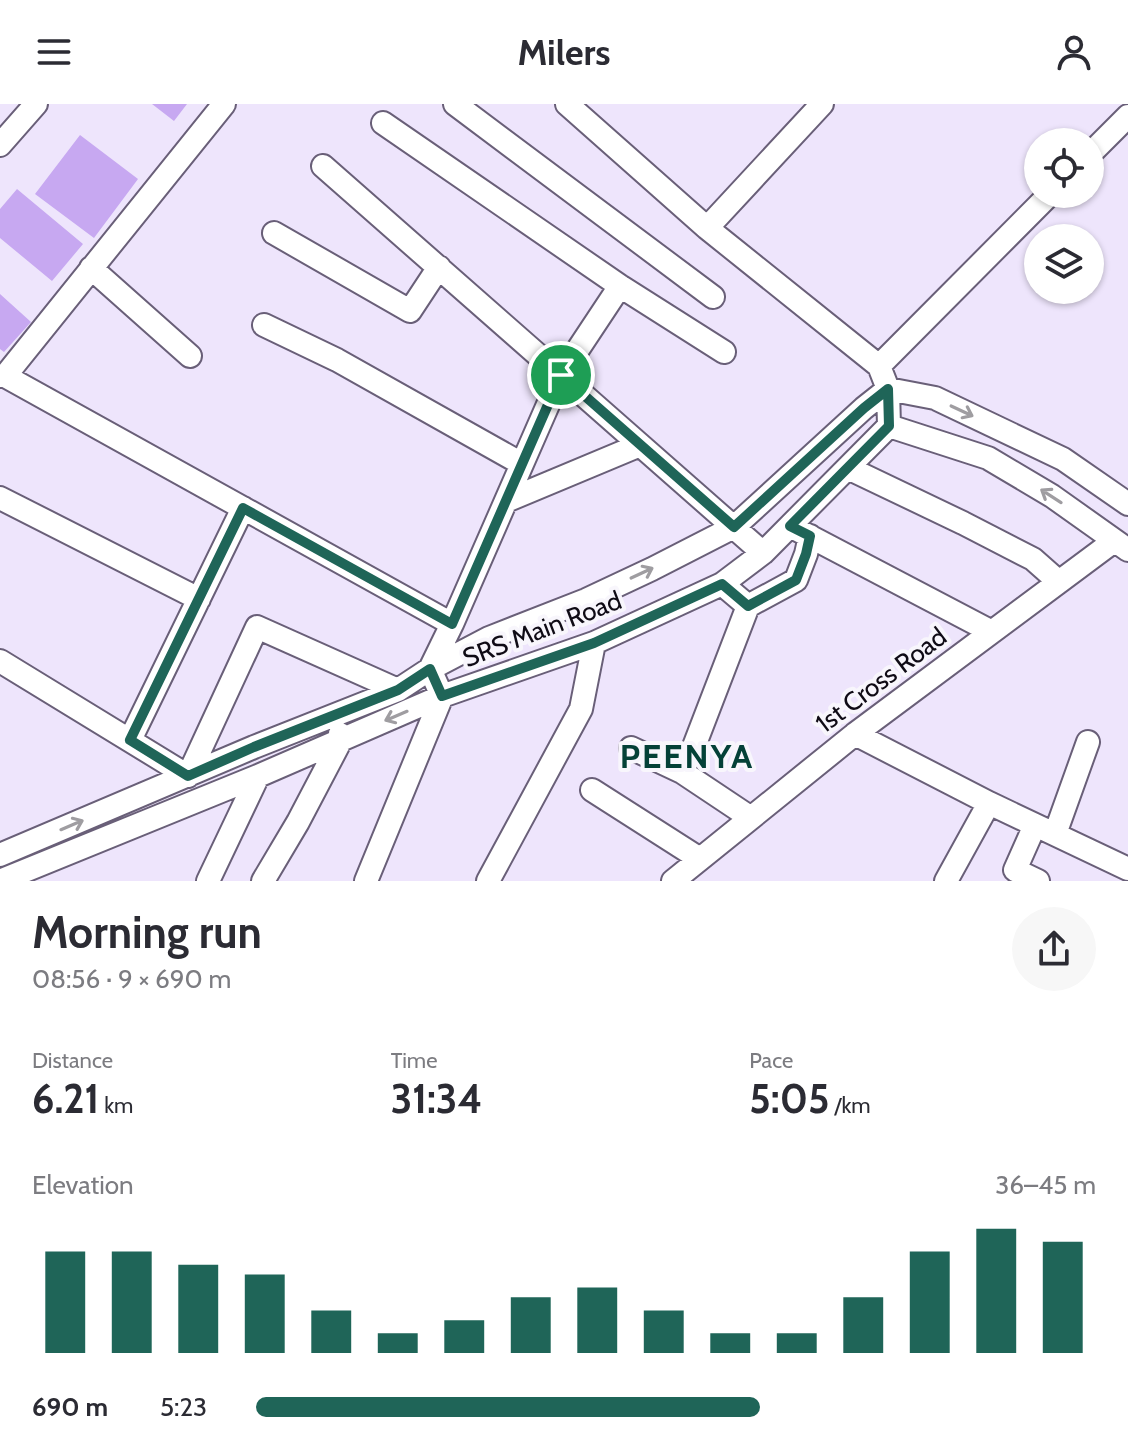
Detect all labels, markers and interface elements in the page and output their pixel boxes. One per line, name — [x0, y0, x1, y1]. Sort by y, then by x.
icon: menu — [32, 30, 76, 74]
text: Milers — [517, 30, 611, 74]
icon: person — [1052, 30, 1096, 74]
map controls — [1024, 128, 1104, 304]
button: locate — [1024, 128, 1104, 208]
button: layers — [1024, 224, 1104, 304]
pin — [527, 341, 595, 409]
icon: arrive — [539, 353, 583, 397]
one-way arrow — [950, 404, 974, 419]
one-way arrow — [1040, 487, 1062, 504]
one-way arrow — [630, 565, 654, 580]
street label: SRS Main Road — [458, 584, 626, 674]
street label: 1st Cross Road — [809, 620, 953, 740]
one-way arrow — [384, 710, 409, 725]
district label: PEENYA — [620, 735, 754, 777]
one-way arrow — [59, 817, 84, 832]
text: Morning run — [32, 906, 262, 959]
button: share — [1012, 907, 1096, 991]
text: 08:56 · 9 × 690 m — [32, 963, 231, 995]
text: Distance — [32, 1047, 113, 1074]
text: Time — [391, 1047, 437, 1074]
text: Pace — [749, 1047, 793, 1074]
text: 6.21 — [32, 1074, 99, 1123]
text: 31:34 — [391, 1074, 482, 1123]
text: 5:05 — [749, 1074, 829, 1123]
text: km — [99, 1092, 133, 1119]
text: /km — [829, 1092, 871, 1119]
text: Elevation — [32, 1169, 134, 1201]
text: 36–45 m — [995, 1169, 1096, 1201]
text: 690 m — [32, 1391, 108, 1423]
text: 5:23 — [160, 1391, 207, 1423]

